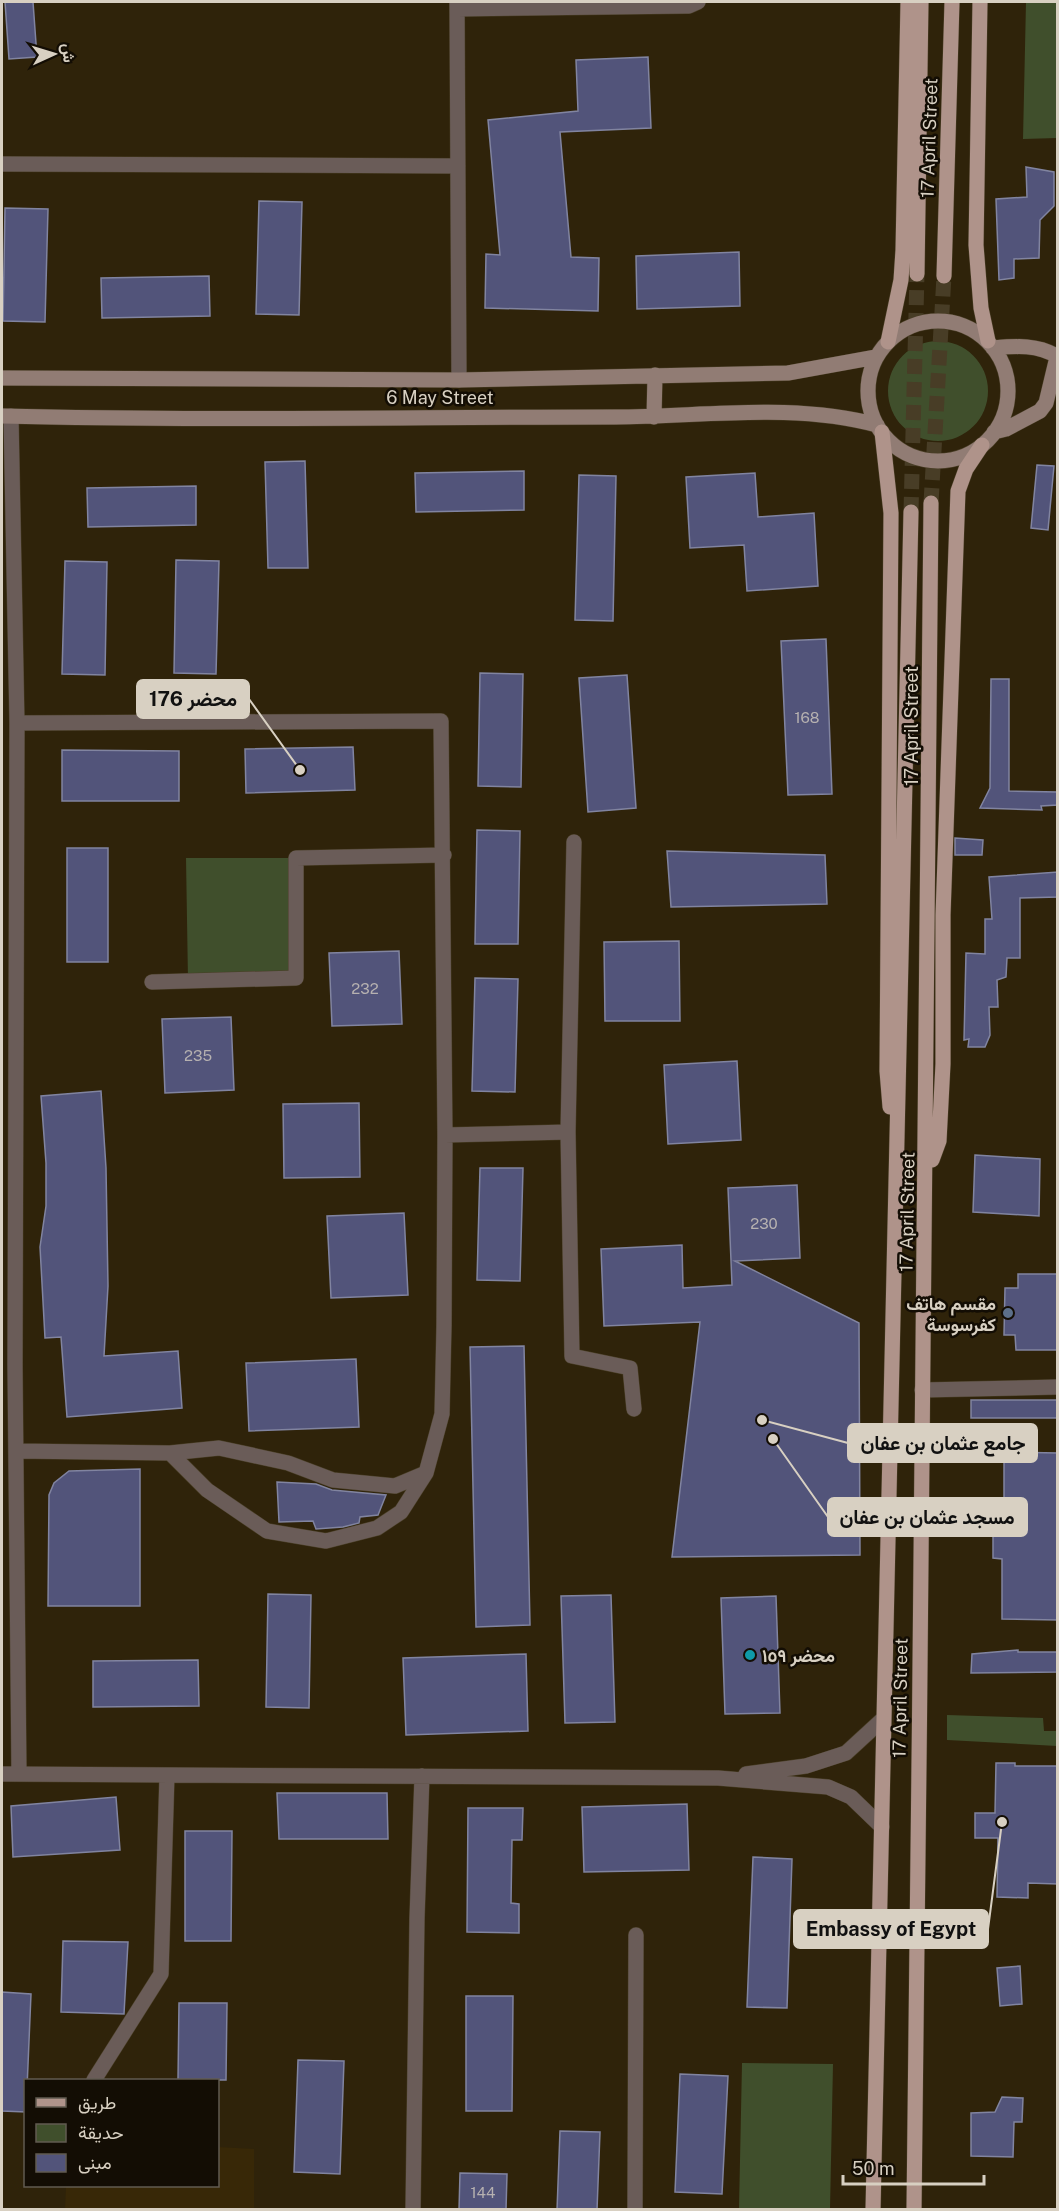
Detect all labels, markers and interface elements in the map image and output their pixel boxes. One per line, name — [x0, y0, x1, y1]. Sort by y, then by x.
north arrow — [24, 24, 84, 84]
text: ش — [58, 43, 79, 63]
street label: 17 April Street — [916, 78, 942, 198]
street label: 6 May Street — [386, 387, 494, 408]
street label: 17 April Street — [901, 666, 922, 786]
callout: محضر 176 — [137, 680, 249, 718]
text: محضر 176 — [149, 687, 237, 712]
house number: 168 — [794, 709, 820, 726]
house number: 232 — [351, 980, 379, 997]
house number: 235 — [184, 1047, 212, 1064]
street label: 17 April Street — [895, 1152, 919, 1272]
house number: 230 — [750, 1215, 778, 1232]
place label: مقسم هاتف كفرسوسة — [906, 1293, 996, 1336]
marker: مقسم هاتف كفرسوسة — [1001, 1306, 1015, 1320]
callout: جامع عثمان بن عفان — [848, 1424, 1037, 1462]
text: جامع عثمان بن عفان — [860, 1431, 1026, 1457]
callout: مسجد عثمان بن عفان — [828, 1498, 1027, 1536]
text: مسجد عثمان بن عفان — [839, 1505, 1015, 1529]
street label: 17 April Street — [888, 1638, 912, 1758]
place label: محضر ١٥٩ — [762, 1645, 835, 1667]
marker: محضر ١٥٩ — [743, 1648, 757, 1662]
callout: Embassy of Egypt — [794, 1910, 988, 1948]
text: Embassy of Egypt — [806, 1917, 976, 1941]
legend — [24, 2079, 219, 2187]
text: طريق — [78, 2092, 116, 2114]
text: حديقة — [78, 2122, 124, 2143]
scale bar — [843, 2148, 984, 2186]
text: مبنى — [78, 2152, 112, 2174]
text: 50 m — [852, 2158, 895, 2179]
house number: 144 — [471, 2184, 495, 2201]

